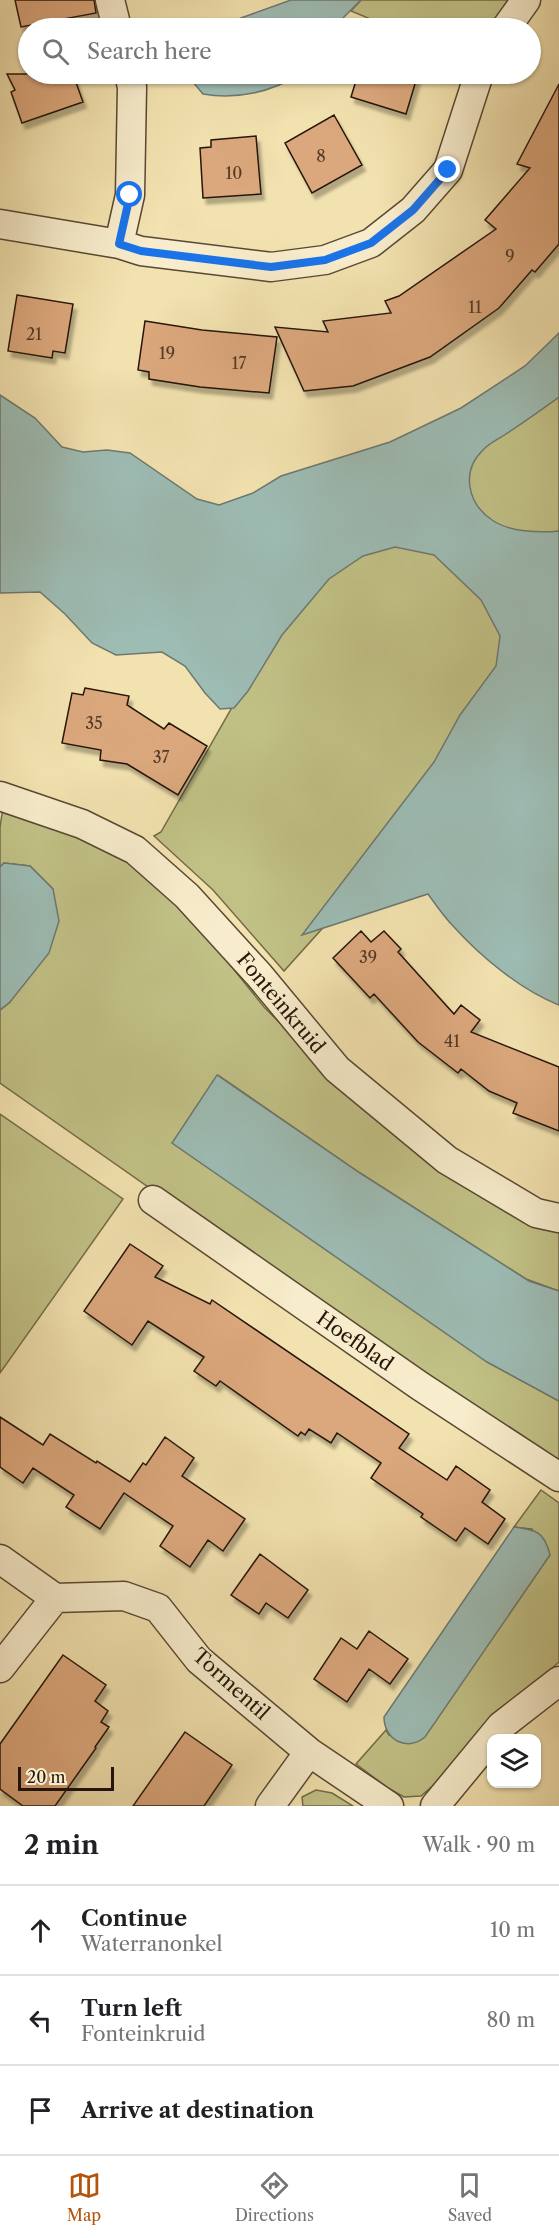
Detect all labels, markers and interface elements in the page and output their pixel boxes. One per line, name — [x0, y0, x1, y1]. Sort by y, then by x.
search box — [18, 18, 541, 84]
icon: search — [39, 35, 72, 68]
text: Search here — [87, 38, 212, 65]
house number: 8 — [316, 146, 326, 166]
route end — [434, 156, 460, 182]
house number: 10 — [226, 163, 242, 183]
route start — [116, 181, 142, 207]
house number: 9 — [505, 246, 515, 266]
house number: 11 — [468, 297, 482, 317]
house number: 21 — [26, 324, 42, 344]
house number: 19 — [159, 343, 175, 363]
house number: 17 — [232, 353, 246, 373]
house number: 35 — [85, 713, 103, 733]
house number: 37 — [153, 747, 169, 767]
house number: 39 — [359, 947, 377, 967]
street label: Fonteinkruid — [232, 948, 330, 1058]
house number: 41 — [444, 1031, 460, 1051]
street label: Hoefblad — [312, 1306, 398, 1376]
street label: Tormentil — [188, 1643, 274, 1725]
map controls — [487, 1734, 541, 1788]
button: layers — [487, 1734, 541, 1788]
scale bar — [18, 1764, 114, 1792]
text: 20 m — [27, 1767, 66, 1787]
text: 2 min — [24, 1829, 99, 1861]
text: Walk · 90 m — [423, 1833, 535, 1857]
text: Continue — [81, 1905, 187, 1932]
icon: ahead — [24, 1914, 57, 1947]
text: 10 m — [490, 1918, 535, 1942]
text: Waterranonkel — [81, 1932, 222, 1956]
text: Turn left — [81, 1995, 182, 2022]
icon: left — [24, 2004, 57, 2037]
text: 80 m — [487, 2008, 535, 2032]
text: Fonteinkruid — [81, 2022, 205, 2046]
icon: arrive — [24, 2094, 57, 2127]
text: Arrive at destination — [81, 2097, 314, 2124]
tab: Map — [67, 2169, 101, 2225]
tab: Directions — [235, 2169, 314, 2225]
tab: Saved — [448, 2169, 492, 2225]

